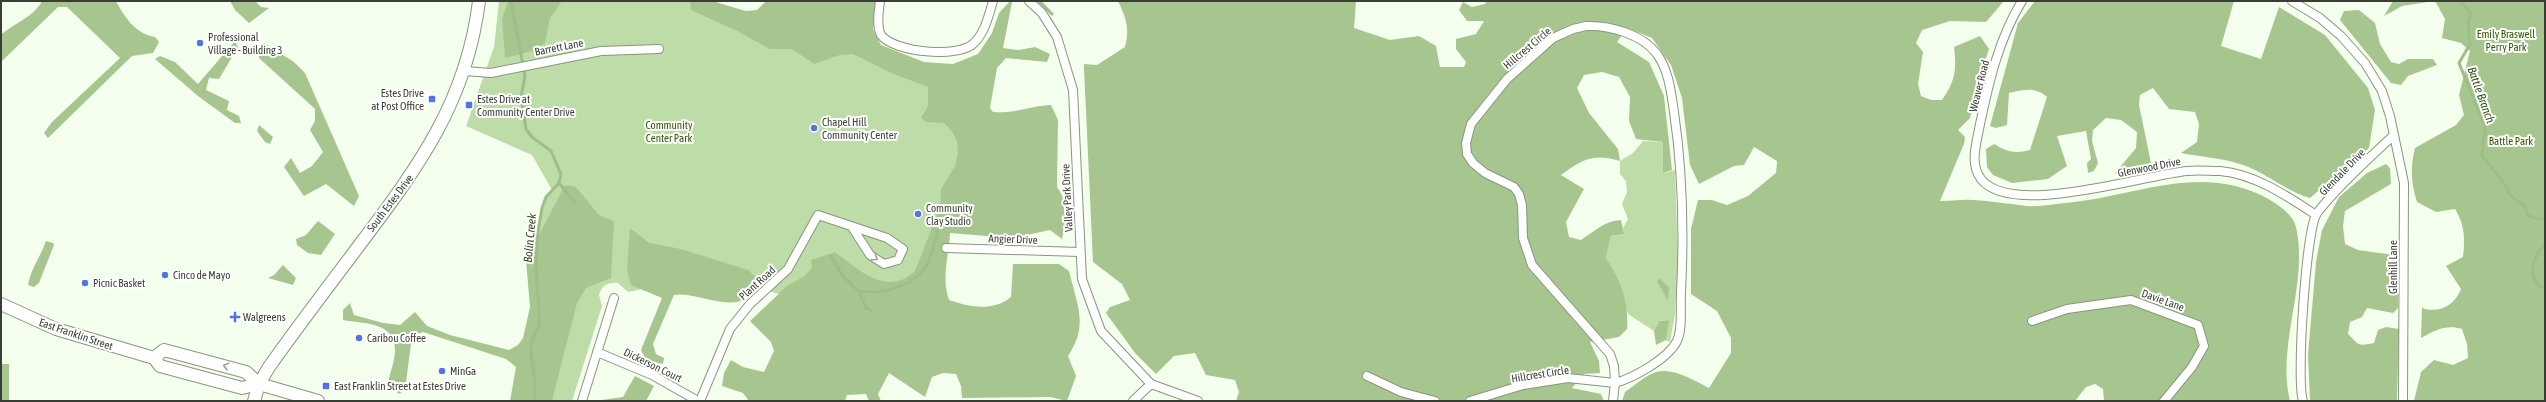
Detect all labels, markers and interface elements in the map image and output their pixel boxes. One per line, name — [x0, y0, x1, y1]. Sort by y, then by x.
street label: Hillcrest Circle — [1501, 25, 1553, 71]
park label: Emily Braswell Perry Park — [2477, 28, 2535, 53]
place label: Professional Village - Building 3 — [208, 31, 282, 56]
street label: Barrett Lane — [534, 36, 584, 58]
marker: Professional Village - Building 3 — [195, 38, 205, 48]
street label: Weaver Road — [1967, 59, 1991, 113]
water label: Battle Branch — [2464, 65, 2498, 125]
place label: Estes Drive at Post Office — [371, 87, 424, 112]
place label: Estes Drive at Community Center Drive — [477, 93, 575, 118]
marker: Estes Drive at Post Office — [427, 94, 437, 104]
marker: Estes Drive at Community Center Drive — [464, 100, 474, 110]
place label: Chapel Hill Community Center — [822, 116, 898, 141]
park label: Community Center Park — [646, 119, 693, 144]
marker: Chapel Hill Community Center — [809, 123, 819, 133]
park label: Battle Park — [2489, 135, 2533, 147]
street label: Glendale Drive — [2317, 146, 2367, 198]
street label: Glenwood Drive — [2117, 155, 2181, 179]
street label: Valley Park Drive — [1059, 164, 1075, 232]
street label: South Estes Drive — [365, 172, 415, 234]
place label: Community Clay Studio — [926, 202, 973, 227]
marker: Community Clay Studio — [913, 209, 923, 219]
water label: Bolin Creek — [521, 212, 539, 263]
street label: Angier Drive — [988, 232, 1038, 246]
street label: Glenhill Lane — [2387, 240, 2399, 294]
one-way arrow — [871, 253, 878, 260]
street label: Plant Road — [736, 264, 778, 302]
place label: Cinco de Mayo — [173, 269, 230, 281]
marker: Cinco de Mayo — [160, 270, 170, 280]
place label: Picnic Basket — [93, 277, 145, 289]
marker: Picnic Basket — [80, 278, 90, 288]
street label: Davie Lane — [2140, 287, 2186, 313]
place label: Walgreens — [243, 311, 286, 323]
marker: Walgreens — [230, 312, 240, 322]
street label: East Franklin Street — [37, 316, 115, 352]
place label: Caribou Coffee — [367, 332, 426, 344]
marker: Caribou Coffee — [354, 333, 364, 343]
street label: Dickerson Court — [622, 346, 684, 384]
one-way arrow — [222, 362, 229, 371]
street label: Hillcrest Circle — [1510, 364, 1570, 384]
place label: MinGa — [450, 365, 476, 377]
marker: MinGa — [437, 366, 447, 376]
place label: East Franklin Street at Estes Drive — [334, 380, 466, 392]
marker: East Franklin Street at Estes Drive — [321, 381, 331, 391]

